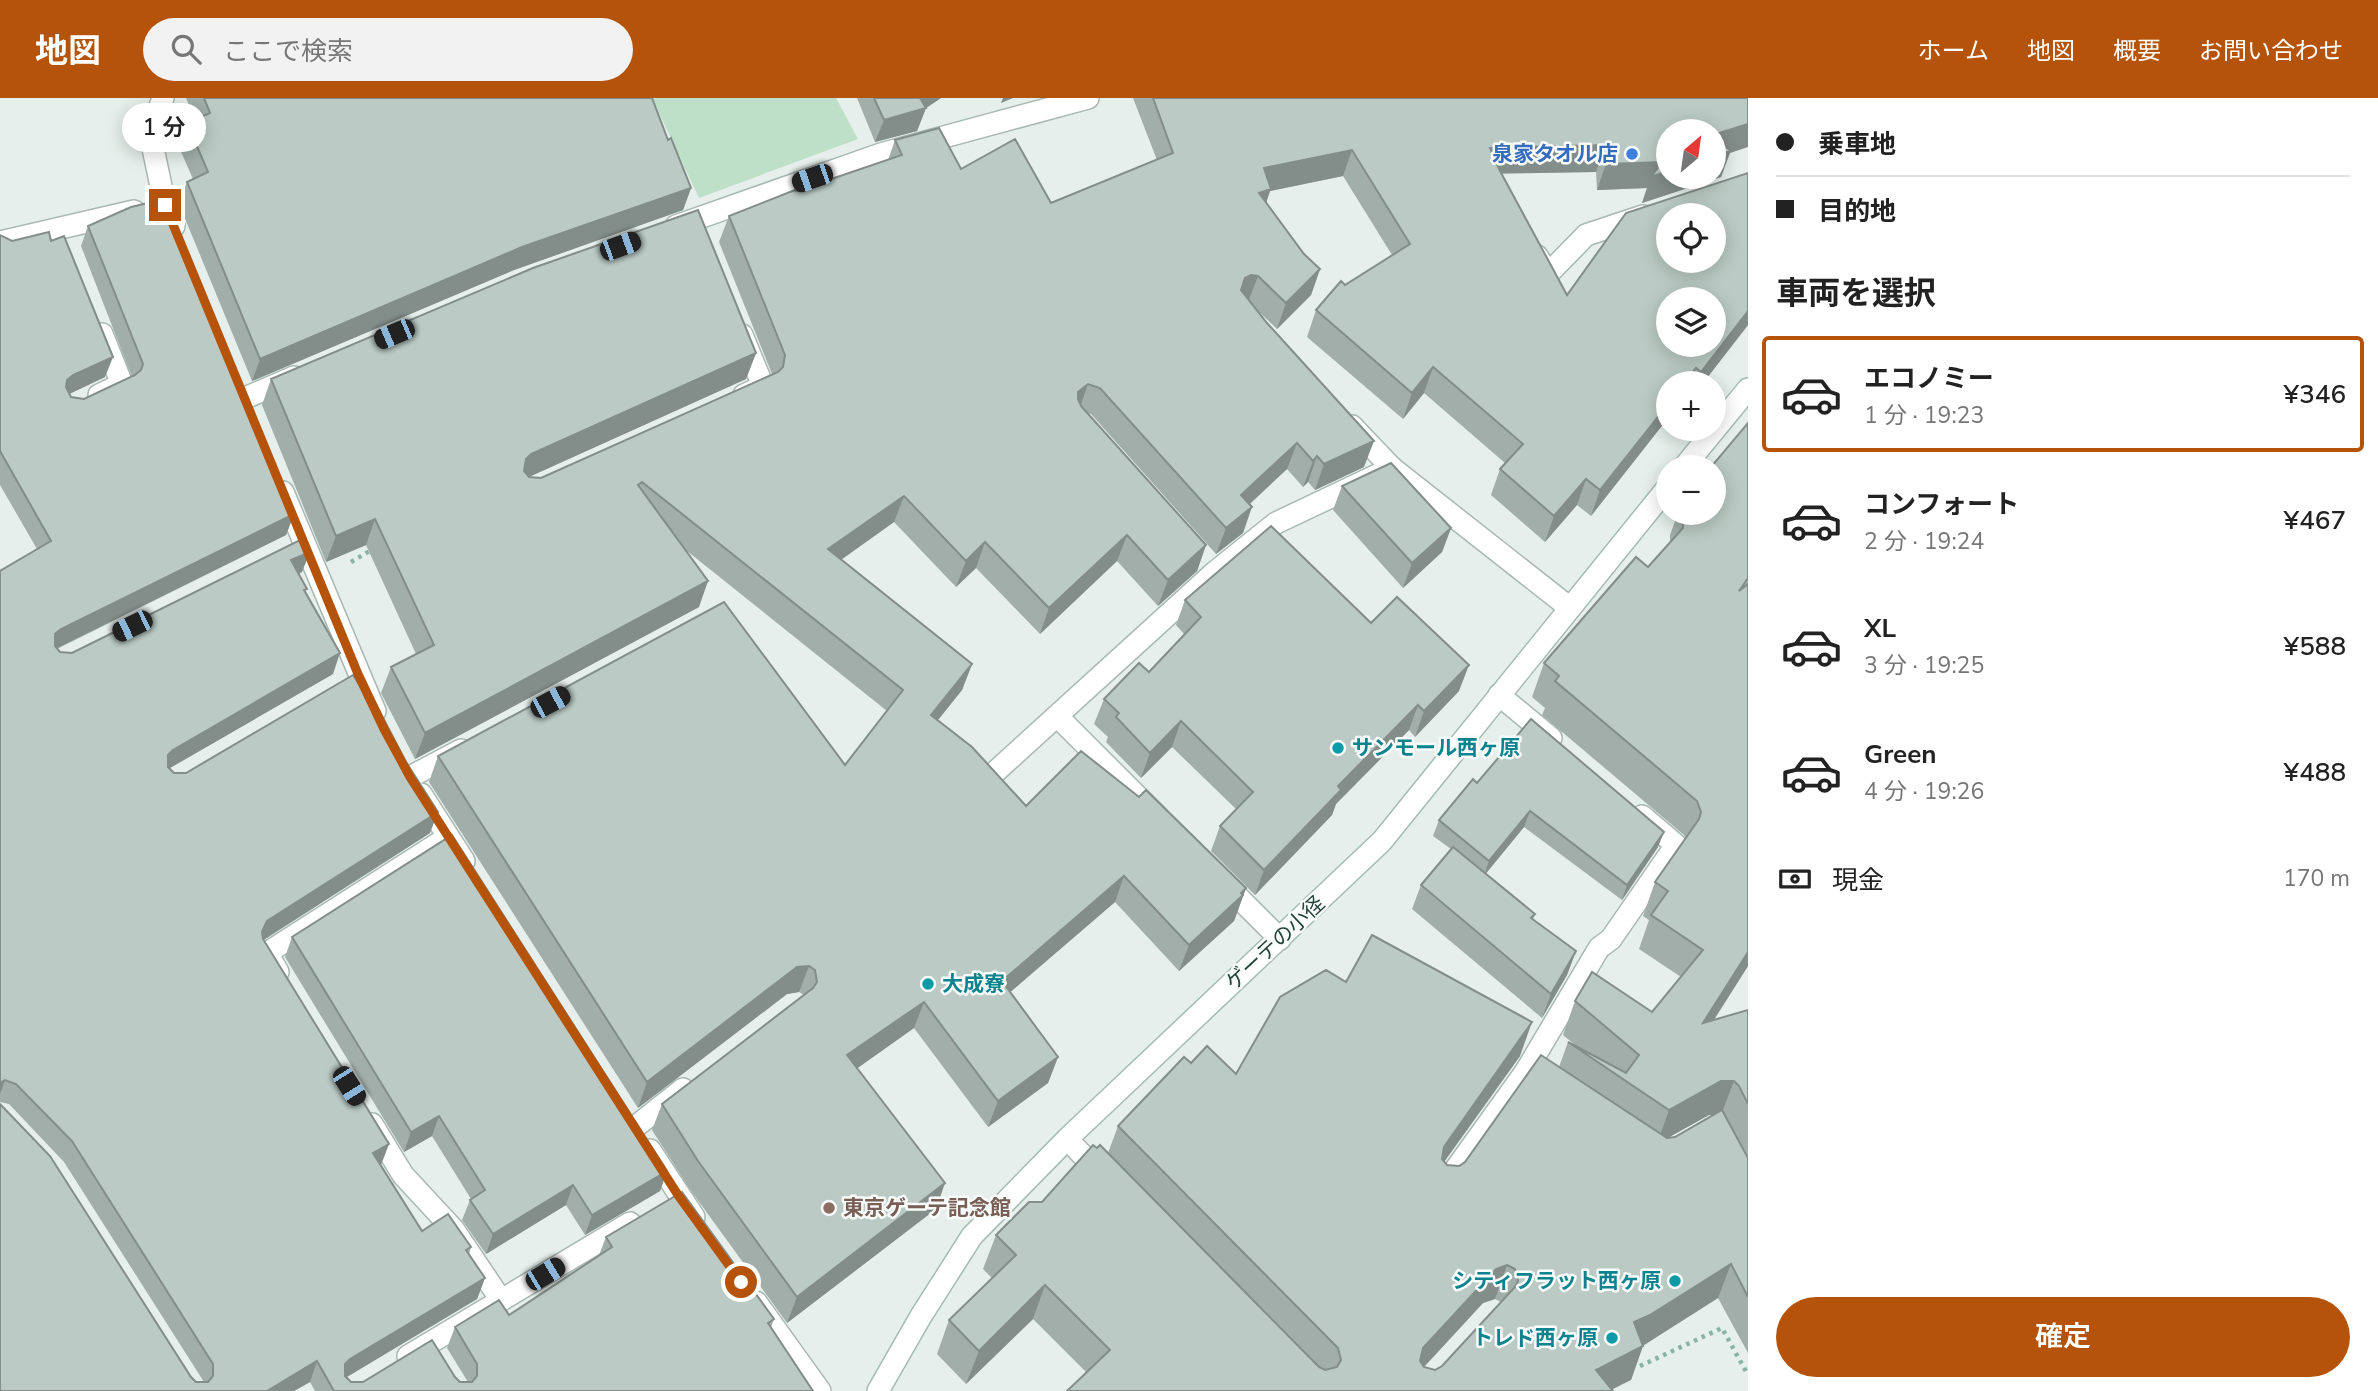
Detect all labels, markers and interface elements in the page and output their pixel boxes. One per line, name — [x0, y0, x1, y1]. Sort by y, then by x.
search box — [143, 18, 633, 81]
text: 地図 — [35, 29, 101, 74]
icon: search — [167, 30, 205, 68]
text: ここで検索 — [223, 34, 353, 69]
text: ホーム — [1918, 35, 1989, 67]
text: 地図 — [2027, 35, 2075, 67]
text: 概要 — [2113, 35, 2161, 67]
text: お問い合わせ — [2199, 35, 2343, 67]
callout: 1 分 — [123, 104, 207, 153]
text: 1 分 — [143, 112, 185, 143]
north arrow — [1656, 119, 1726, 189]
map controls — [1656, 119, 1726, 525]
text: 乗車地 — [1818, 127, 1896, 162]
place label: 泉家タオル店 — [1492, 140, 1618, 168]
marker: 泉家タオル店 — [1624, 146, 1640, 162]
car — [789, 161, 836, 195]
route end — [149, 189, 181, 221]
text: 目的地 — [1818, 194, 1896, 229]
button: locate — [1656, 203, 1726, 273]
car — [597, 229, 644, 263]
text: 車両を選択 — [1776, 272, 1936, 315]
button: layers — [1656, 287, 1726, 357]
car — [371, 316, 418, 352]
text: エコノミー — [1864, 361, 1994, 396]
icon: car — [1780, 363, 1843, 426]
button: + — [1656, 371, 1726, 441]
text: ¥346 — [2284, 377, 2346, 412]
text: 1 分 · 19:23 — [1864, 400, 1984, 431]
button: − — [1656, 455, 1726, 525]
text: コンフォート — [1864, 487, 2019, 522]
icon: car — [1780, 489, 1843, 552]
text: ¥467 — [2284, 503, 2346, 538]
text: 2 分 · 19:24 — [1864, 526, 1984, 557]
car — [109, 607, 156, 645]
text: XL — [1864, 611, 1896, 646]
icon: car — [1780, 615, 1843, 678]
text: ¥588 — [2284, 629, 2346, 664]
text: 3 分 · 19:25 — [1864, 650, 1984, 681]
car — [527, 683, 574, 721]
place label: サンモール西ヶ原 — [1352, 734, 1520, 762]
text: Green — [1864, 737, 1937, 772]
marker: サンモール西ヶ原 — [1330, 740, 1346, 756]
icon: car — [1780, 741, 1843, 804]
text: ¥488 — [2284, 755, 2346, 790]
text: 4 分 · 19:26 — [1864, 776, 1984, 807]
icon: cash — [1776, 860, 1814, 898]
text: 現金 — [1832, 863, 1884, 898]
text: 170 m — [2283, 863, 2350, 894]
street label: ゲーテの小径 — [1219, 890, 1331, 996]
place label: 大成寮 — [942, 970, 1005, 998]
marker: 大成寮 — [920, 976, 936, 992]
car — [329, 1063, 370, 1109]
place label: 東京ゲーテ記念館 — [843, 1194, 1011, 1222]
marker: 東京ゲーテ記念館 — [821, 1200, 837, 1216]
car — [522, 1254, 569, 1294]
route start — [725, 1266, 757, 1298]
place label: シティフラット西ヶ原 — [1452, 1267, 1661, 1295]
marker: シティフラット西ヶ原 — [1667, 1273, 1683, 1289]
button: 確定 — [1776, 1297, 2350, 1377]
place label: トレド西ヶ原 — [1472, 1324, 1598, 1352]
marker: トレド西ヶ原 — [1604, 1330, 1620, 1346]

